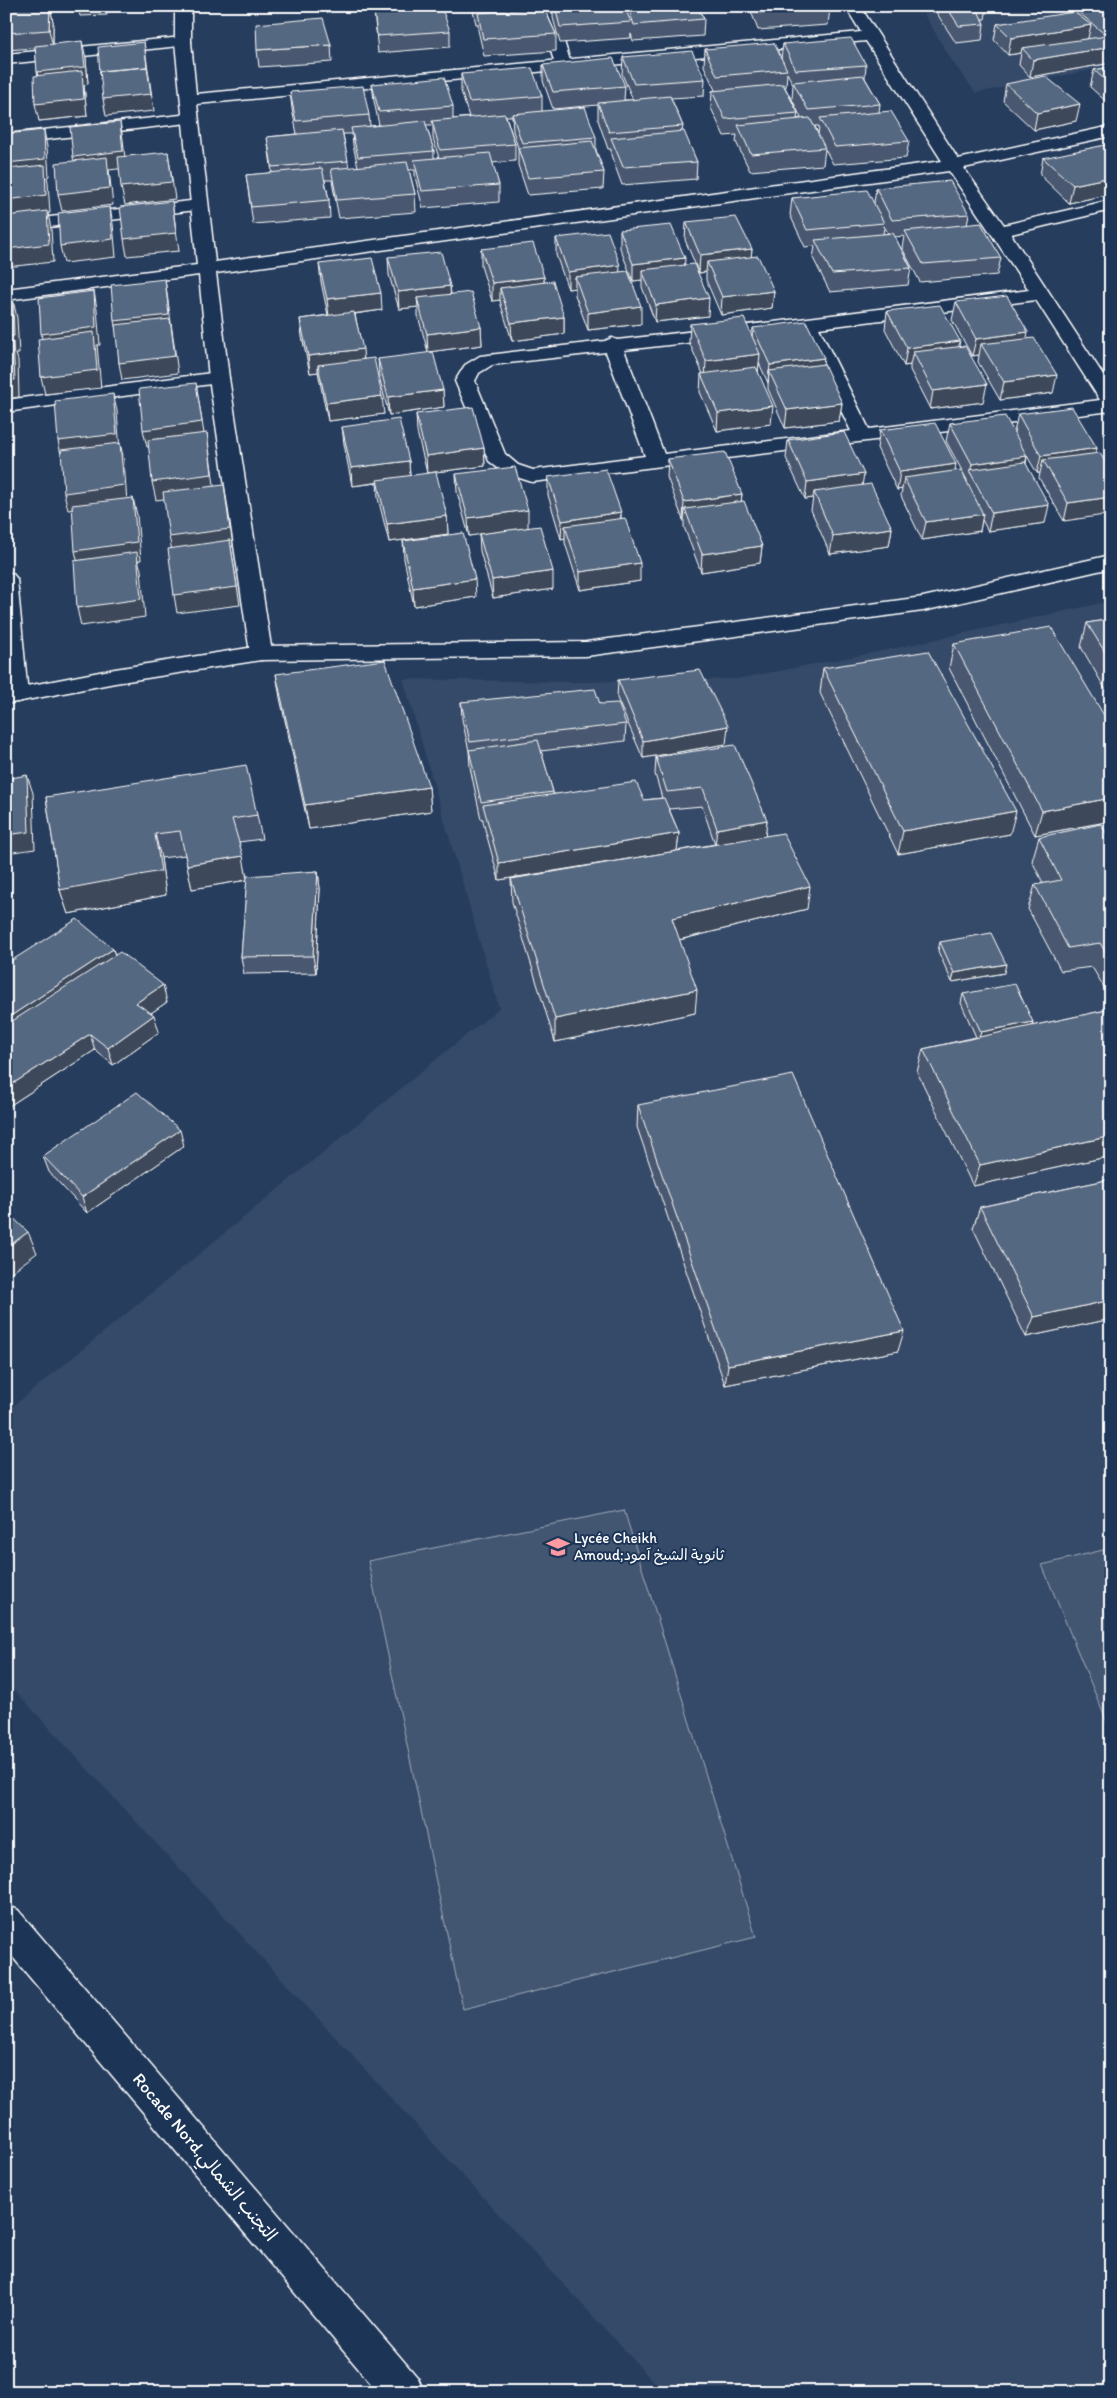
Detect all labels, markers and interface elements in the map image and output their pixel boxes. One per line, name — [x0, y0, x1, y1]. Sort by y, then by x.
place label: Lycée Cheikh Amoud;ثانوية الشيخ آمود — [574, 1529, 725, 1565]
school or university icon: Lycée Cheikh Amoud;ثانوية الشيخ آمود — [545, 1534, 571, 1560]
street label: Rocade Nord,التجنب الشمالي — [124, 2068, 282, 2249]

